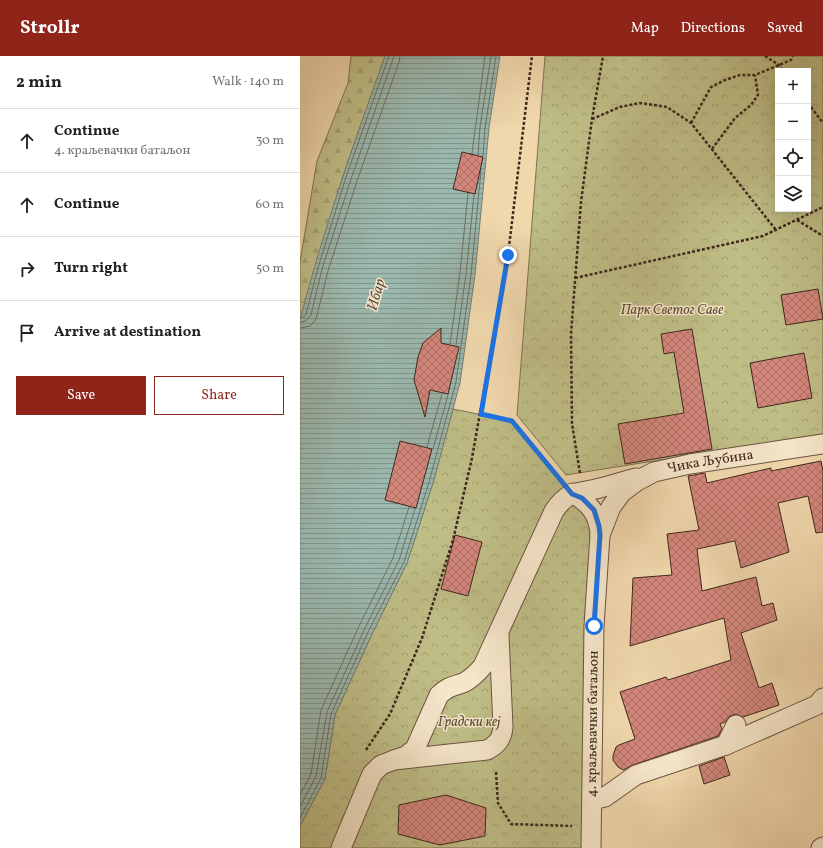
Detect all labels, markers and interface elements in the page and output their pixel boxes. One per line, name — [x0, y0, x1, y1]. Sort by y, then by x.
text: Strollr — [20, 15, 80, 41]
text: Map — [631, 19, 659, 38]
text: Directions — [681, 19, 745, 38]
text: Saved — [767, 19, 803, 38]
map controls — [775, 68, 811, 212]
button: + — [775, 68, 811, 104]
text: 2 min — [16, 71, 62, 94]
text: Walk · 140 m — [212, 73, 284, 91]
button: − — [775, 104, 811, 140]
text: Continue — [54, 121, 119, 142]
icon: ahead — [16, 130, 38, 152]
text: 30 m — [256, 132, 284, 150]
button: locate — [775, 140, 811, 176]
text: 4. краљевачки батаљон — [54, 142, 190, 160]
button: layers — [775, 176, 811, 212]
icon: ahead — [16, 194, 38, 216]
text: Continue — [54, 194, 119, 215]
text: 60 m — [256, 196, 284, 214]
route end — [499, 246, 517, 264]
icon: right — [16, 258, 38, 280]
text: Turn right — [54, 258, 128, 279]
text: 50 m — [256, 260, 284, 278]
water label: Ибар — [362, 277, 392, 313]
park label: Парк Светог Саве — [621, 301, 723, 320]
icon: arrive — [16, 322, 38, 344]
text: Arrive at destination — [54, 322, 201, 343]
button: Save — [16, 376, 146, 415]
button: Share — [154, 376, 284, 415]
street label: Чика Љубина — [665, 445, 755, 478]
route start — [585, 617, 603, 635]
street label: 4. краљевачки батаљон — [582, 650, 603, 798]
park label: Градски кеј — [438, 713, 501, 732]

